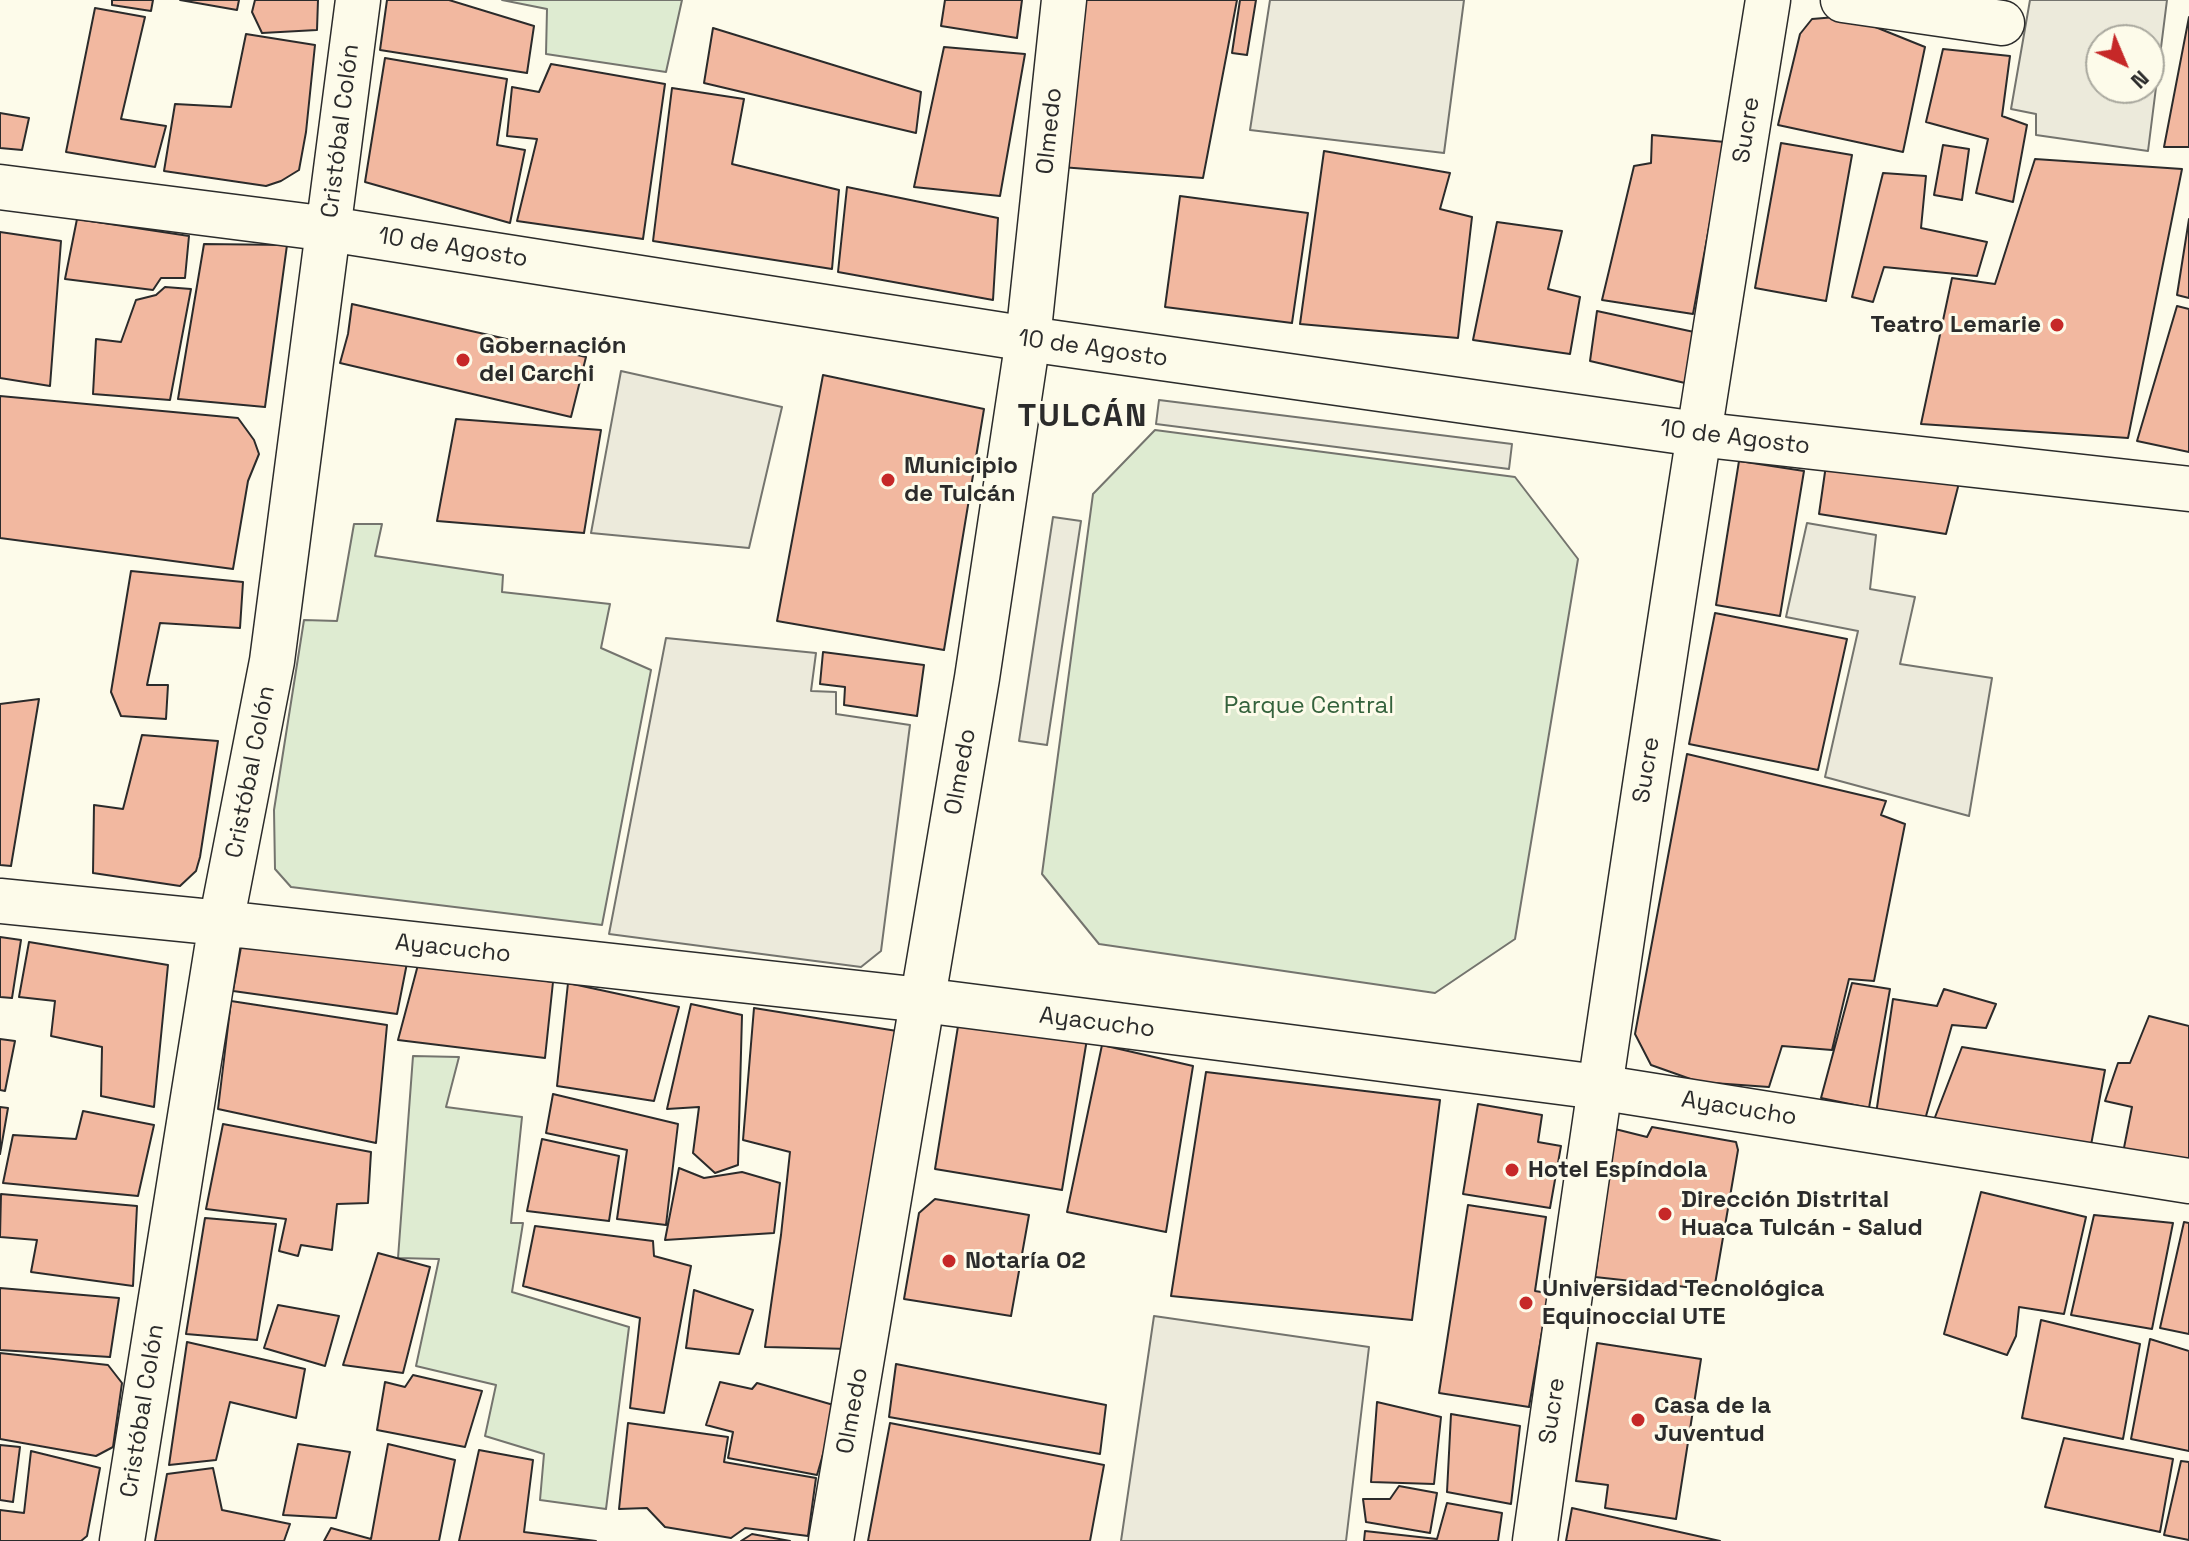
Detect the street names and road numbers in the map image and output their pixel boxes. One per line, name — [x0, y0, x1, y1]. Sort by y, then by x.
street label: Cristóbal Colón — [316, 42, 366, 220]
street label: Olmedo — [1031, 86, 1069, 176]
street label: Sucre — [1728, 95, 1766, 165]
street label: 10 de Agosto — [376, 222, 530, 274]
street label: 10 de Agosto — [1016, 324, 1170, 374]
street label: 10 de Agosto — [1659, 415, 1811, 461]
street label: Cristóbal Colón — [220, 683, 282, 861]
street label: Olmedo — [939, 727, 983, 817]
street label: Sucre — [1628, 735, 1666, 805]
street label: Ayacucho — [394, 929, 512, 969]
street label: Ayacucho — [1038, 1002, 1156, 1044]
street label: Ayacucho — [1679, 1086, 1799, 1132]
street label: Cristóbal Colón — [115, 1322, 171, 1500]
street label: Olmedo — [831, 1366, 875, 1456]
street label: Sucre — [1534, 1376, 1572, 1446]

